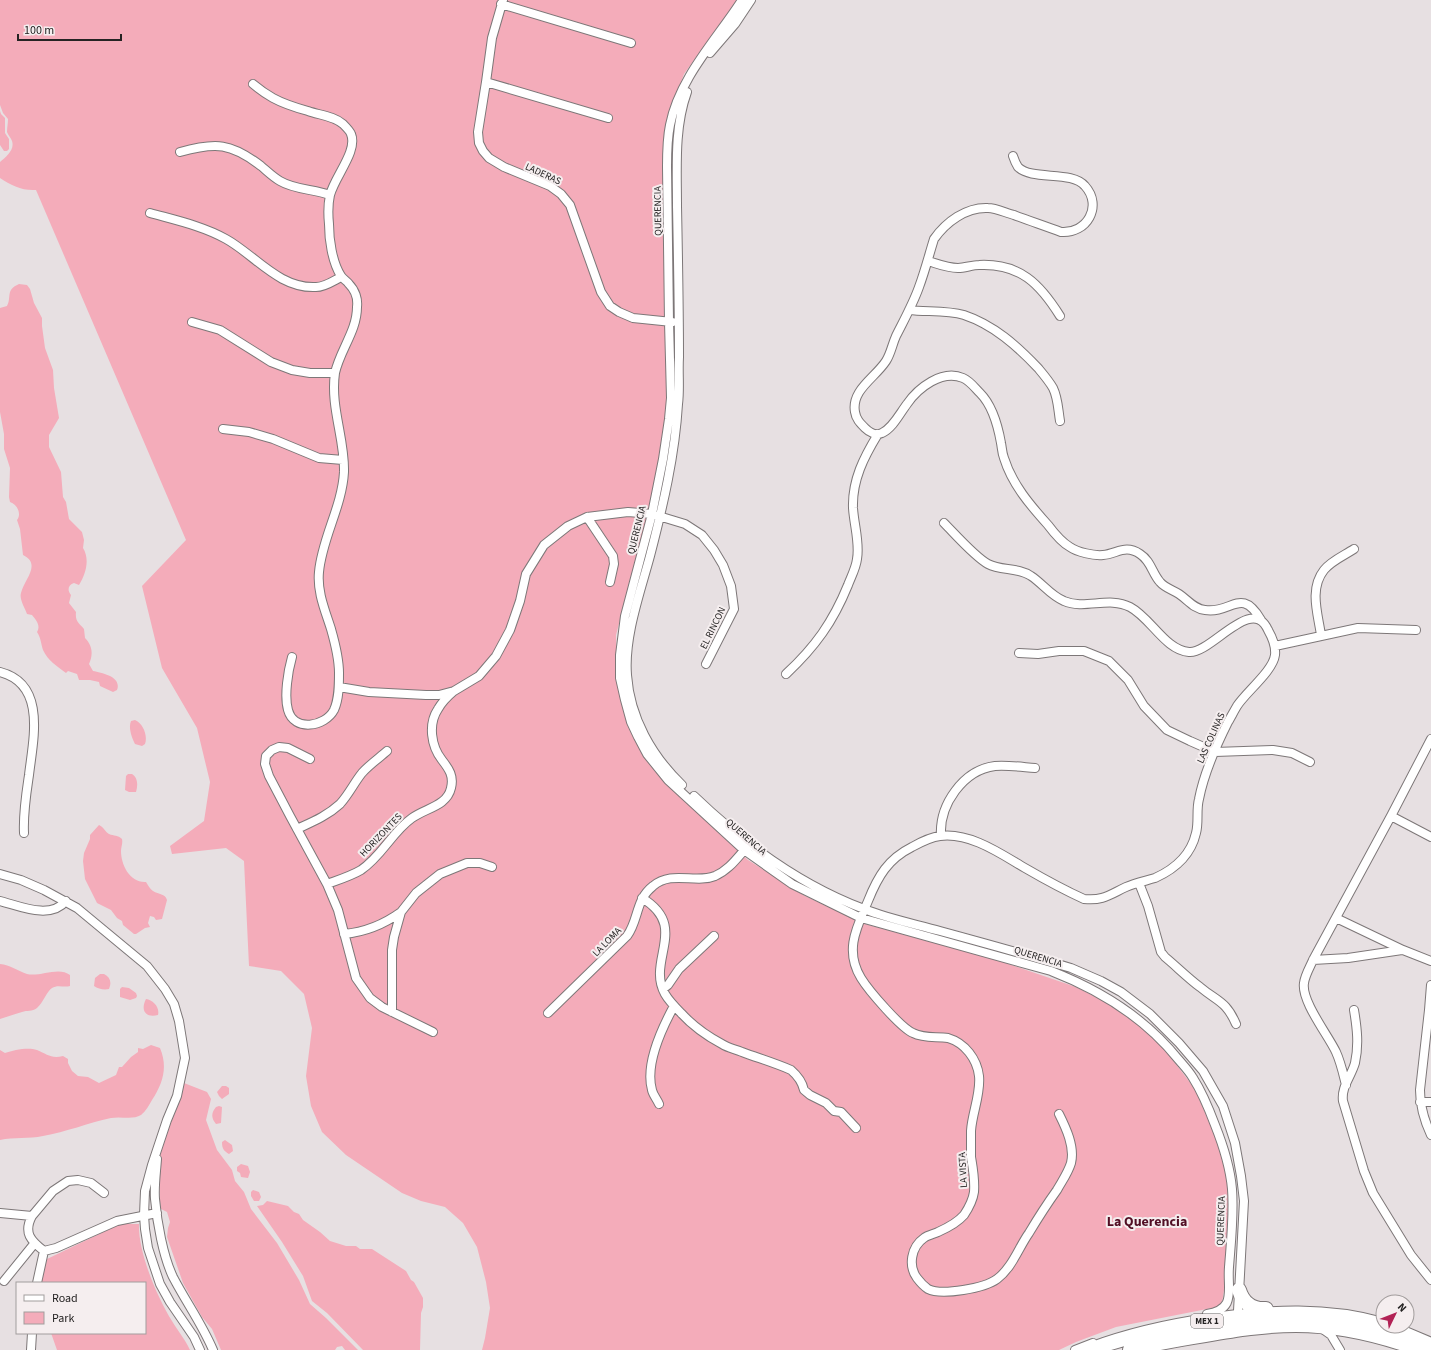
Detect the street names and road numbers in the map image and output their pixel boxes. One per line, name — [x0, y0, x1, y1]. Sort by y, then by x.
street label: LADERAS — [523, 160, 563, 188]
street label: QUERENCIA — [651, 186, 665, 236]
street label: QUERENCIA — [624, 504, 650, 556]
street label: EL RINCON — [697, 604, 729, 652]
street label: LAS COLINAS — [1194, 710, 1228, 766]
street label: HORIZONTES — [357, 810, 405, 860]
street label: QUERENCIA — [723, 815, 770, 859]
street label: LA LOMA — [589, 924, 625, 960]
street label: QUERENCIA — [1012, 943, 1064, 971]
street label: LA VISTA — [955, 1151, 971, 1188]
street label: QUERENCIA — [1213, 1195, 1229, 1246]
road number: MEX 1 — [1191, 1314, 1223, 1328]

